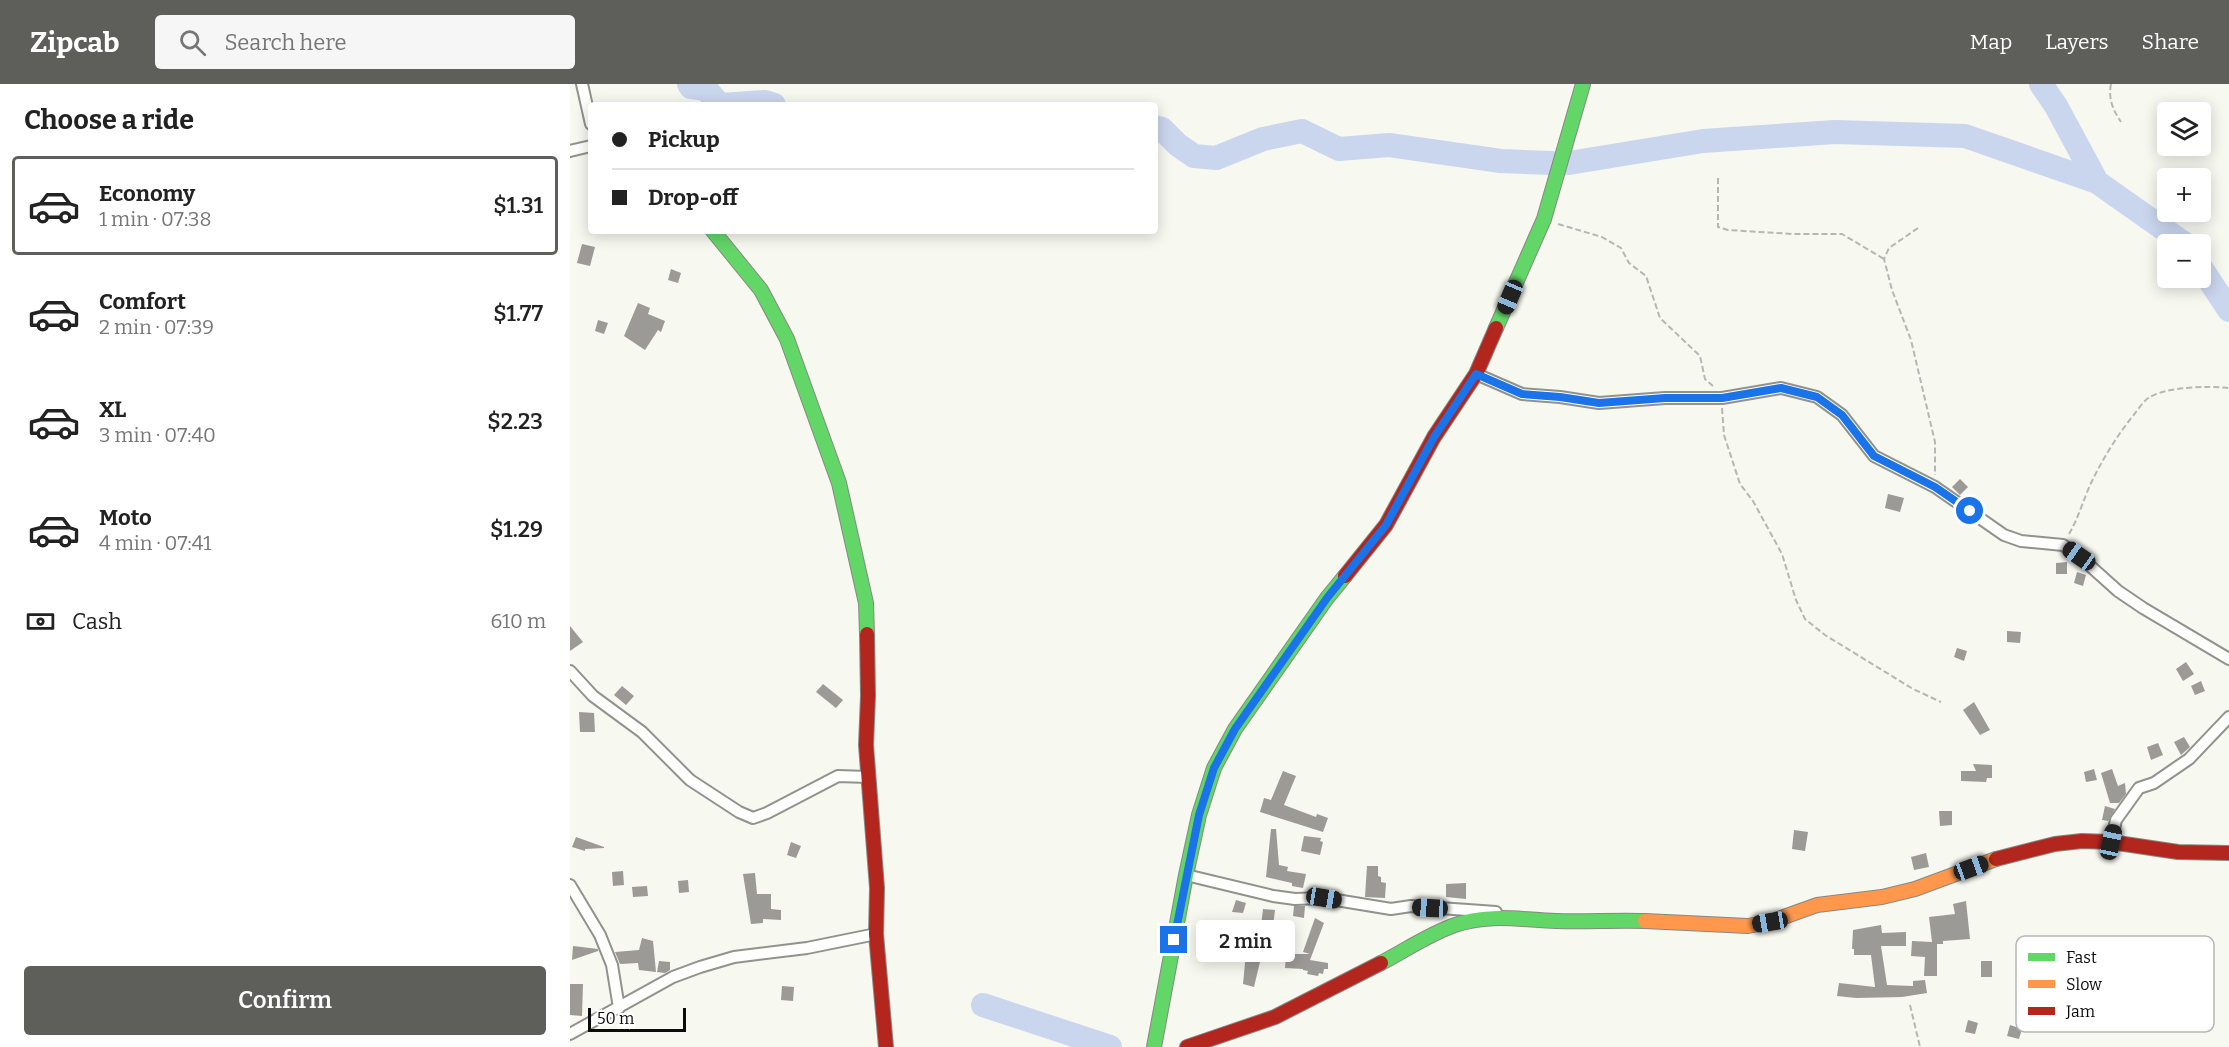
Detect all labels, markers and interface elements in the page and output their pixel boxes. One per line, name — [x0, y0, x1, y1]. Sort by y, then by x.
search box — [155, 15, 575, 69]
text: Zipcab — [30, 26, 119, 59]
icon: search — [176, 26, 209, 59]
text: Search here — [224, 29, 347, 56]
text: Map — [1970, 29, 2012, 55]
text: Layers — [2045, 29, 2109, 55]
text: Share — [2142, 29, 2199, 55]
map controls — [2157, 102, 2211, 288]
button: layers — [2157, 102, 2211, 156]
text: Choose a ride — [24, 104, 194, 136]
text: Pickup — [648, 126, 720, 153]
button: + — [2157, 168, 2211, 222]
icon: car — [27, 179, 81, 233]
text: Economy — [99, 180, 195, 207]
text: Drop-off — [648, 184, 738, 211]
text: $1.31 — [493, 192, 543, 219]
text: 1 min · 07:38 — [99, 207, 212, 231]
button: − — [2157, 234, 2211, 288]
car — [1495, 277, 1525, 317]
icon: car — [27, 287, 81, 341]
text: Comfort — [99, 288, 186, 315]
text: $1.77 — [493, 300, 543, 327]
text: 2 min · 07:39 — [99, 315, 214, 339]
icon: car — [27, 395, 81, 449]
text: XL — [99, 396, 126, 423]
text: $2.23 — [487, 408, 543, 435]
text: 3 min · 07:40 — [99, 423, 216, 447]
route start — [1956, 497, 1983, 524]
icon: car — [27, 503, 81, 557]
text: Moto — [99, 504, 152, 531]
text: $1.29 — [490, 516, 543, 543]
text: 4 min · 07:41 — [99, 531, 211, 555]
car — [2059, 538, 2099, 574]
icon: cash — [24, 605, 57, 638]
text: Cash — [72, 608, 122, 635]
text: 610 m — [490, 609, 546, 633]
car — [2098, 823, 2124, 861]
car — [1951, 853, 1991, 883]
car — [1305, 886, 1343, 910]
car — [1412, 898, 1448, 918]
car — [1751, 910, 1789, 934]
callout: 2 min — [1195, 919, 1294, 961]
route end — [1160, 926, 1187, 953]
text: 2 min — [1219, 929, 1272, 953]
legend — [2016, 936, 2214, 1032]
text: Fast — [2066, 948, 2097, 967]
button: Confirm — [24, 966, 546, 1035]
text: Slow — [2066, 975, 2102, 994]
text: Jam — [2065, 1002, 2095, 1021]
scale bar — [588, 1005, 686, 1032]
text: 50 m — [597, 1009, 634, 1028]

